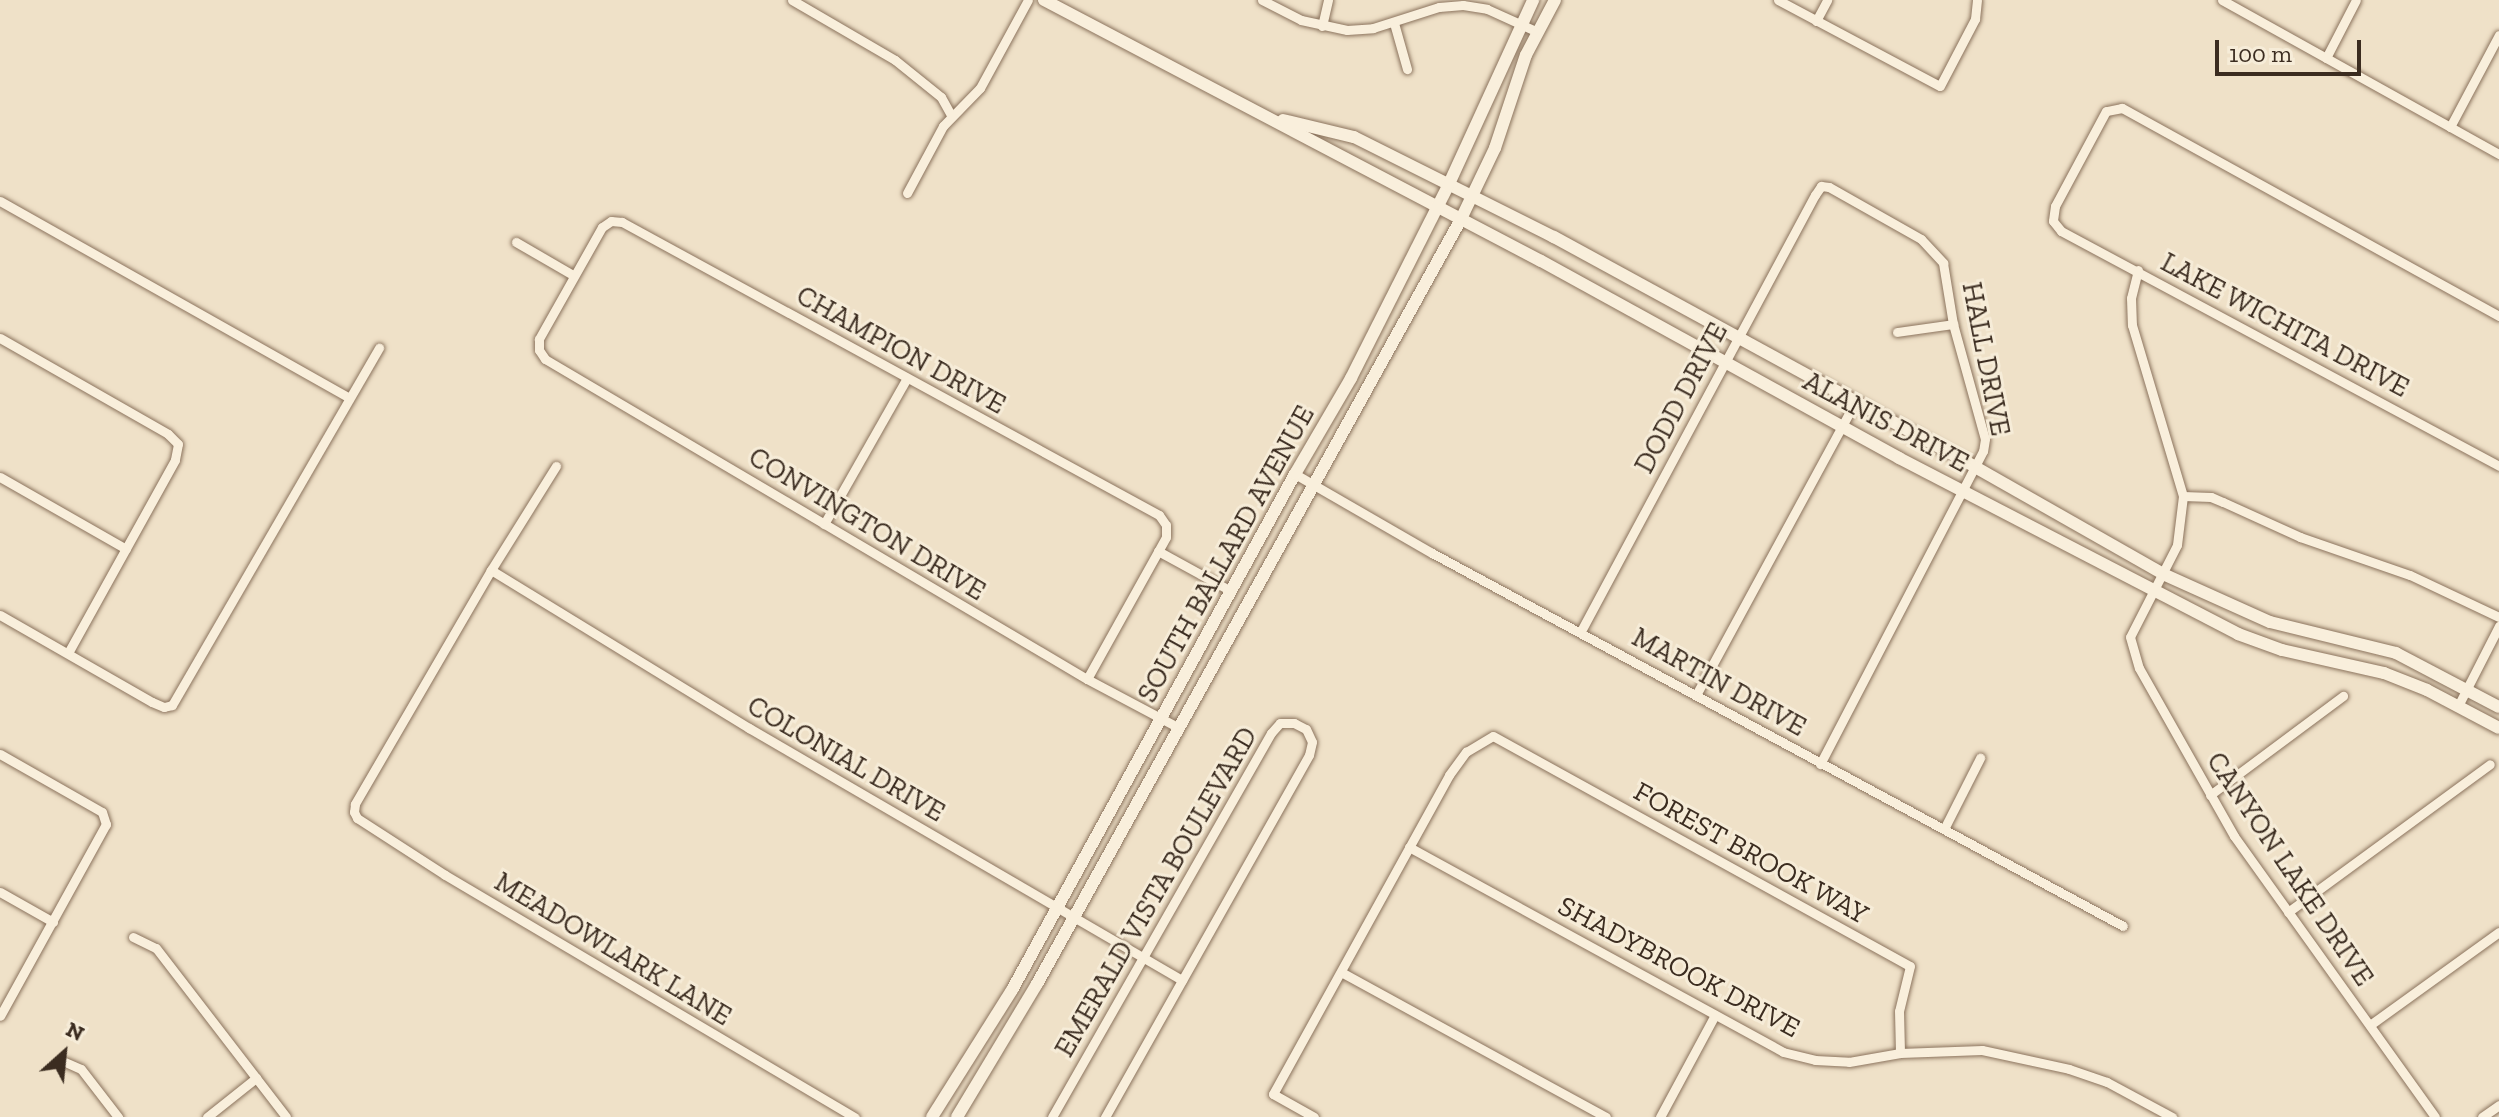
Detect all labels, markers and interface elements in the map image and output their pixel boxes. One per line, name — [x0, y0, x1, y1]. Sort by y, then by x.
scale bar — [2219, 24, 2365, 74]
text: 100 m — [2229, 39, 2292, 68]
street label: LAKE WICHITA DRIVE — [2154, 245, 2416, 405]
street label: CHAMPION DRIVE — [791, 279, 1011, 421]
street label: HALL DRIVE — [1955, 279, 2017, 439]
street label: DODD DRIVE — [1627, 317, 1735, 479]
street label: ALANIS DRIVE — [1797, 364, 1975, 480]
street label: SOUTH BALLARD AVENUE — [1130, 399, 1322, 709]
street label: CONVINGTON DRIVE — [743, 440, 991, 608]
street label: MARTIN DRIVE — [1626, 620, 1812, 744]
street label: COLONIAL DRIVE — [741, 689, 951, 829]
street label: EMERALD VISTA BOULEVARD — [1047, 720, 1265, 1064]
street label: CANYON LAKE DRIVE — [2199, 746, 2381, 992]
street label: FOREST BROOK WAY — [1627, 774, 1875, 932]
street label: MEADOWLARK LANE — [488, 865, 738, 1033]
street label: SHADYBROOK DRIVE — [1552, 889, 1806, 1045]
north arrow — [24, 1013, 104, 1093]
text: N — [62, 1015, 89, 1047]

